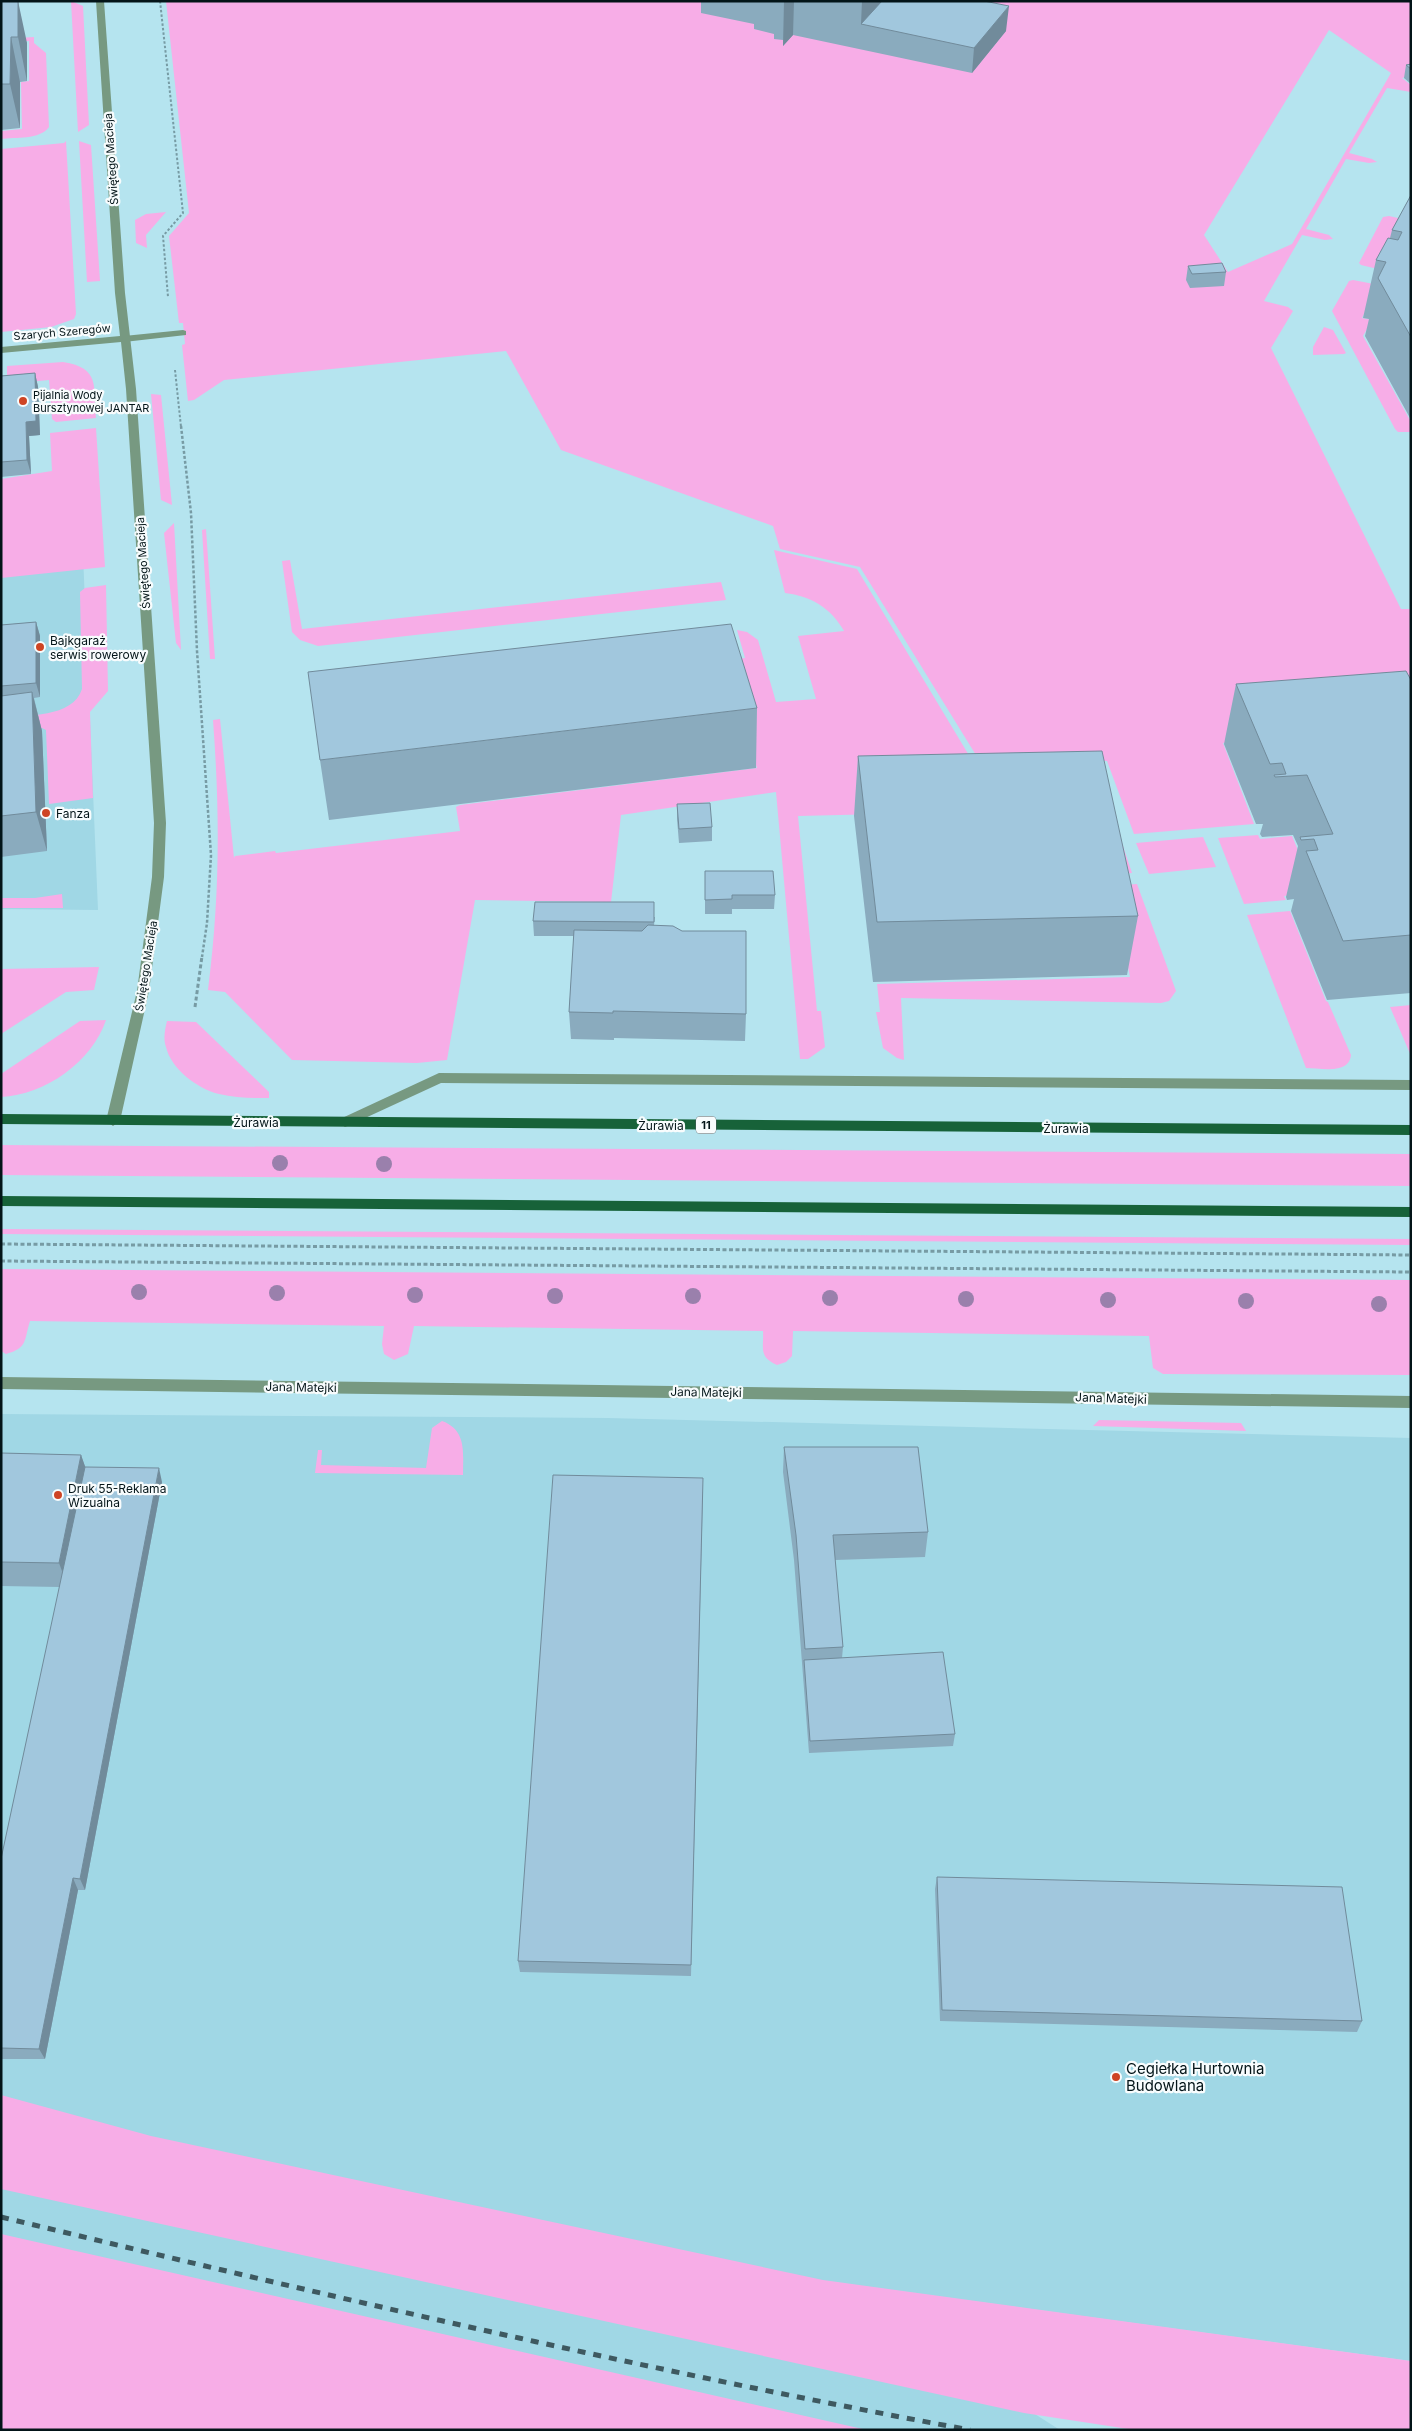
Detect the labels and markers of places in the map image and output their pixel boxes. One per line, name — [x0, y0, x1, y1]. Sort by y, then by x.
place label: Pijalnia Wody Bursztynowej JANTAR — [33, 388, 149, 415]
marker: Pijalnia Wody Bursztynowej JANTAR — [17, 395, 29, 407]
place label: Bajkgaraż serwis rowerowy — [50, 633, 146, 662]
marker: Bajkgaraż serwis rowerowy — [34, 641, 46, 653]
place label: Fanza — [56, 806, 90, 821]
marker: Fanza — [40, 807, 52, 819]
place label: Druk 55-Reklama Wizualna — [68, 1481, 166, 1510]
marker: Druk 55-Reklama Wizualna — [52, 1489, 64, 1501]
place label: Cegiełka Hurtownia Budowlana — [1126, 2059, 1264, 2095]
marker: Cegiełka Hurtownia Budowlana — [1110, 2071, 1122, 2083]

